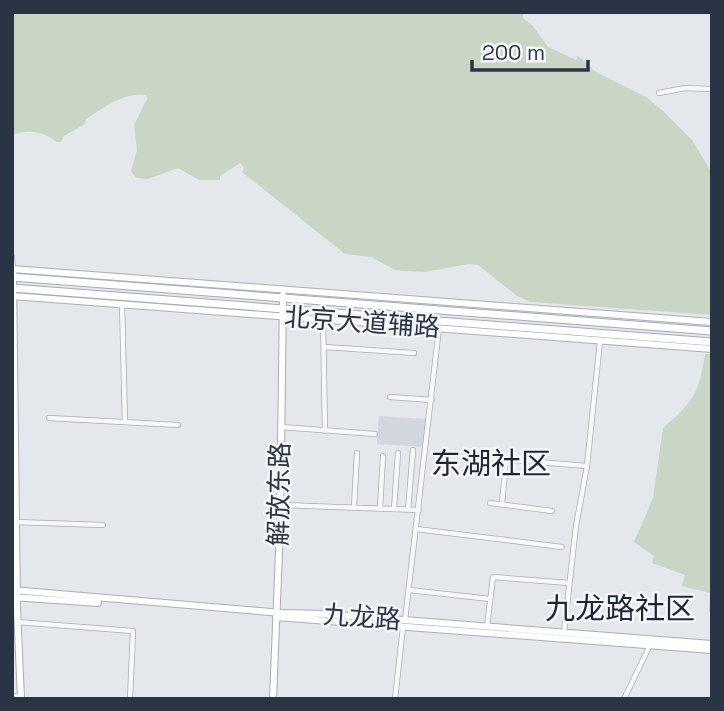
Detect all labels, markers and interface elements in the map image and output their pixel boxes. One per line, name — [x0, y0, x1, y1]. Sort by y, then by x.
scale bar — [472, 28, 588, 72]
text: 200 m — [482, 39, 545, 66]
street label: 北京大道辅路 — [283, 300, 441, 344]
street label: 解放东路 — [261, 442, 297, 546]
district label: 东湖社区 — [431, 444, 551, 483]
district label: 九龙路社区 — [545, 589, 695, 628]
street label: 九龙路 — [322, 597, 402, 637]

